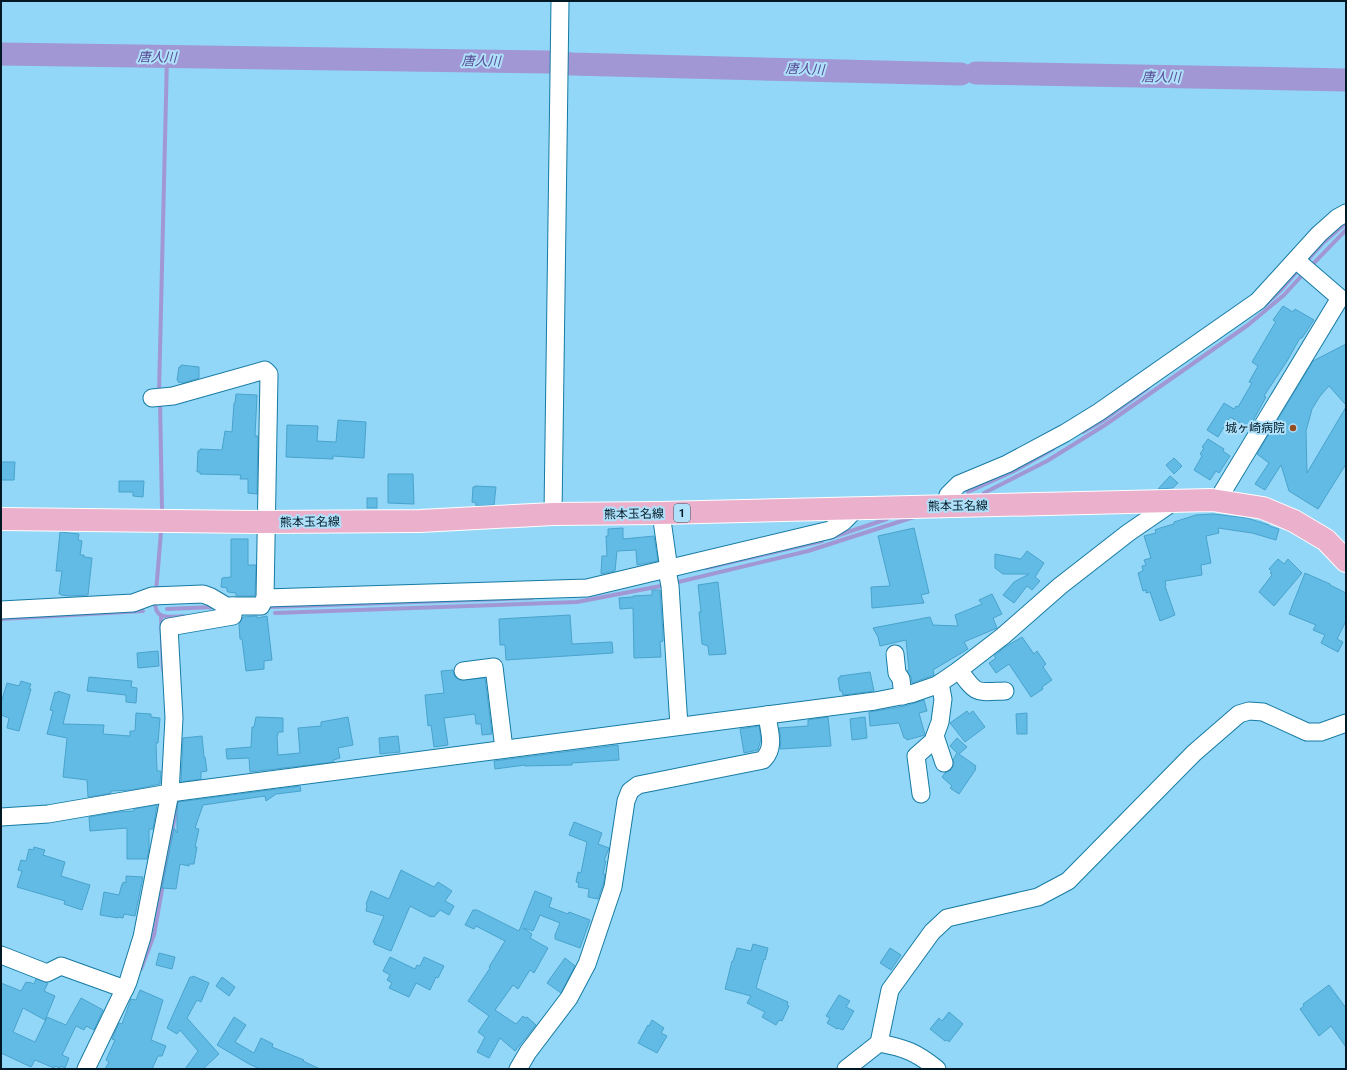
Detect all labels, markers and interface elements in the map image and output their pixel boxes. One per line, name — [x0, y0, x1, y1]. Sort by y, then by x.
water label: 唐人川 — [137, 49, 179, 65]
water label: 唐人川 — [461, 53, 503, 69]
water label: 唐人川 — [785, 61, 827, 77]
water label: 唐人川 — [1141, 69, 1183, 85]
place label: 城ヶ崎病院 — [1225, 421, 1285, 435]
marker: 城ヶ崎病院 — [1288, 423, 1298, 433]
street label: 熊本玉名線 — [928, 498, 988, 514]
road number: 1 — [674, 504, 690, 522]
street label: 熊本玉名線 — [604, 506, 664, 522]
street label: 熊本玉名線 — [280, 514, 340, 530]

